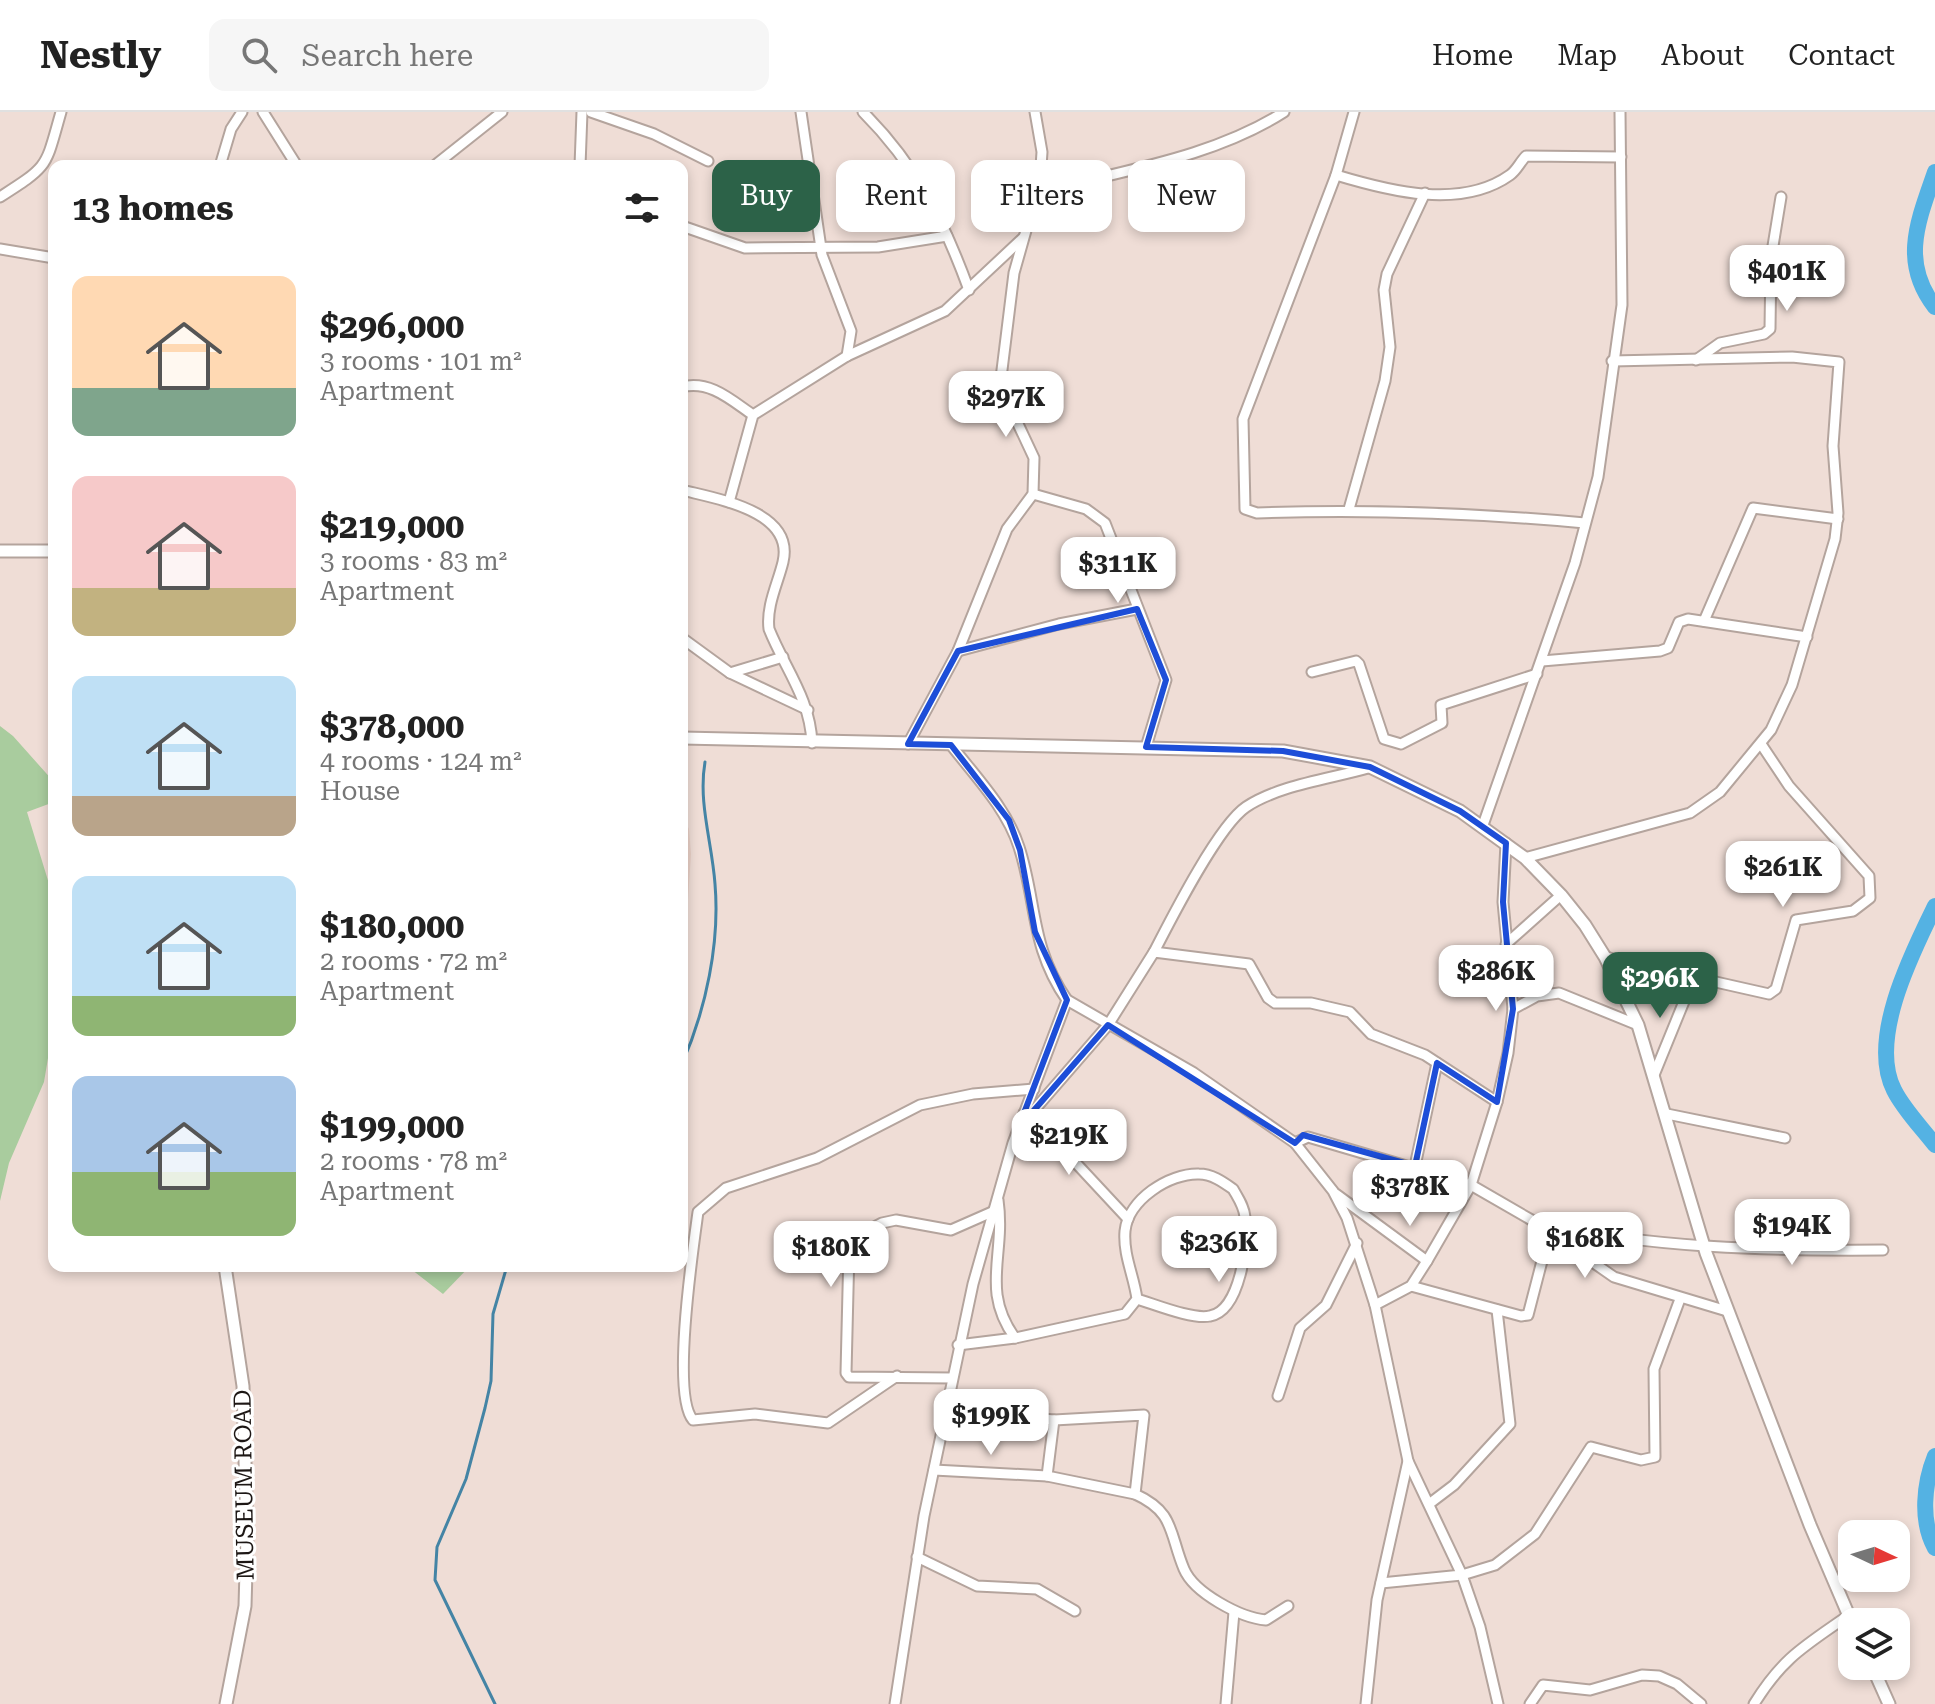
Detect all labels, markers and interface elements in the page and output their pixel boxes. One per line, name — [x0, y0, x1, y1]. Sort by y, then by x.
search box — [209, 19, 769, 91]
text: Nestly — [40, 33, 161, 77]
icon: search — [237, 33, 281, 77]
text: Search here — [301, 38, 473, 73]
text: Home — [1432, 39, 1513, 72]
text: Map — [1557, 39, 1617, 72]
text: About — [1661, 39, 1744, 72]
text: Contact — [1788, 39, 1895, 72]
chip: Buy — [712, 160, 820, 232]
chip: Rent — [836, 160, 955, 232]
chip: Filters — [971, 160, 1112, 232]
chip: New — [1128, 160, 1245, 232]
icon: filters — [620, 186, 664, 230]
text: 13 homes — [72, 188, 234, 228]
pin: $401K — [1731, 245, 1843, 313]
text: $401K — [1748, 256, 1826, 286]
text: $296,000 — [320, 306, 464, 346]
icon: home — [136, 308, 232, 404]
text: 3 rooms · 101 m² — [320, 346, 522, 376]
pin: $297K — [950, 371, 1062, 439]
text: Apartment — [320, 376, 454, 406]
text: $297K — [967, 382, 1045, 412]
text: $219,000 — [320, 506, 464, 546]
icon: home — [136, 508, 232, 604]
pin: $311K — [1062, 537, 1174, 605]
text: 3 rooms · 83 m² — [320, 546, 507, 576]
text: $311K — [1079, 548, 1157, 578]
text: Apartment — [320, 576, 454, 606]
text: $378,000 — [320, 706, 464, 746]
icon: home — [136, 708, 232, 804]
text: 4 rooms · 124 m² — [320, 746, 522, 776]
text: House — [320, 776, 400, 806]
pin: $261K — [1727, 841, 1839, 909]
text: $261K — [1744, 852, 1822, 882]
text: $180,000 — [320, 906, 464, 946]
icon: home — [136, 908, 232, 1004]
pin: $286K — [1440, 945, 1552, 1013]
text: 2 rooms · 72 m² — [320, 946, 507, 976]
pin: $296K — [1604, 952, 1716, 1020]
text: $286K — [1457, 956, 1535, 986]
text: $296K — [1621, 963, 1699, 993]
text: Apartment — [320, 976, 454, 1006]
text: $199,000 — [320, 1106, 464, 1146]
icon: home — [136, 1108, 232, 1204]
pin: $219K — [1013, 1109, 1125, 1177]
text: $219K — [1030, 1120, 1108, 1150]
text: 2 rooms · 78 m² — [320, 1146, 507, 1176]
pin: $378K — [1354, 1160, 1466, 1228]
text: $378K — [1371, 1171, 1449, 1201]
text: Apartment — [320, 1176, 454, 1206]
pin: $194K — [1736, 1199, 1848, 1267]
text: $194K — [1753, 1210, 1831, 1240]
pin: $168K — [1529, 1212, 1641, 1280]
pin: $236K — [1163, 1216, 1275, 1284]
pin: $180K — [775, 1221, 887, 1289]
text: $168K — [1546, 1223, 1624, 1253]
text: $236K — [1180, 1227, 1258, 1257]
text: $180K — [792, 1232, 870, 1262]
street label: MUSEUM ROAD — [228, 1389, 260, 1581]
pin: $199K — [935, 1389, 1047, 1457]
text: $199K — [952, 1400, 1030, 1430]
north arrow — [1838, 1520, 1910, 1592]
map controls — [1838, 1520, 1910, 1680]
button: layers — [1838, 1608, 1910, 1680]

